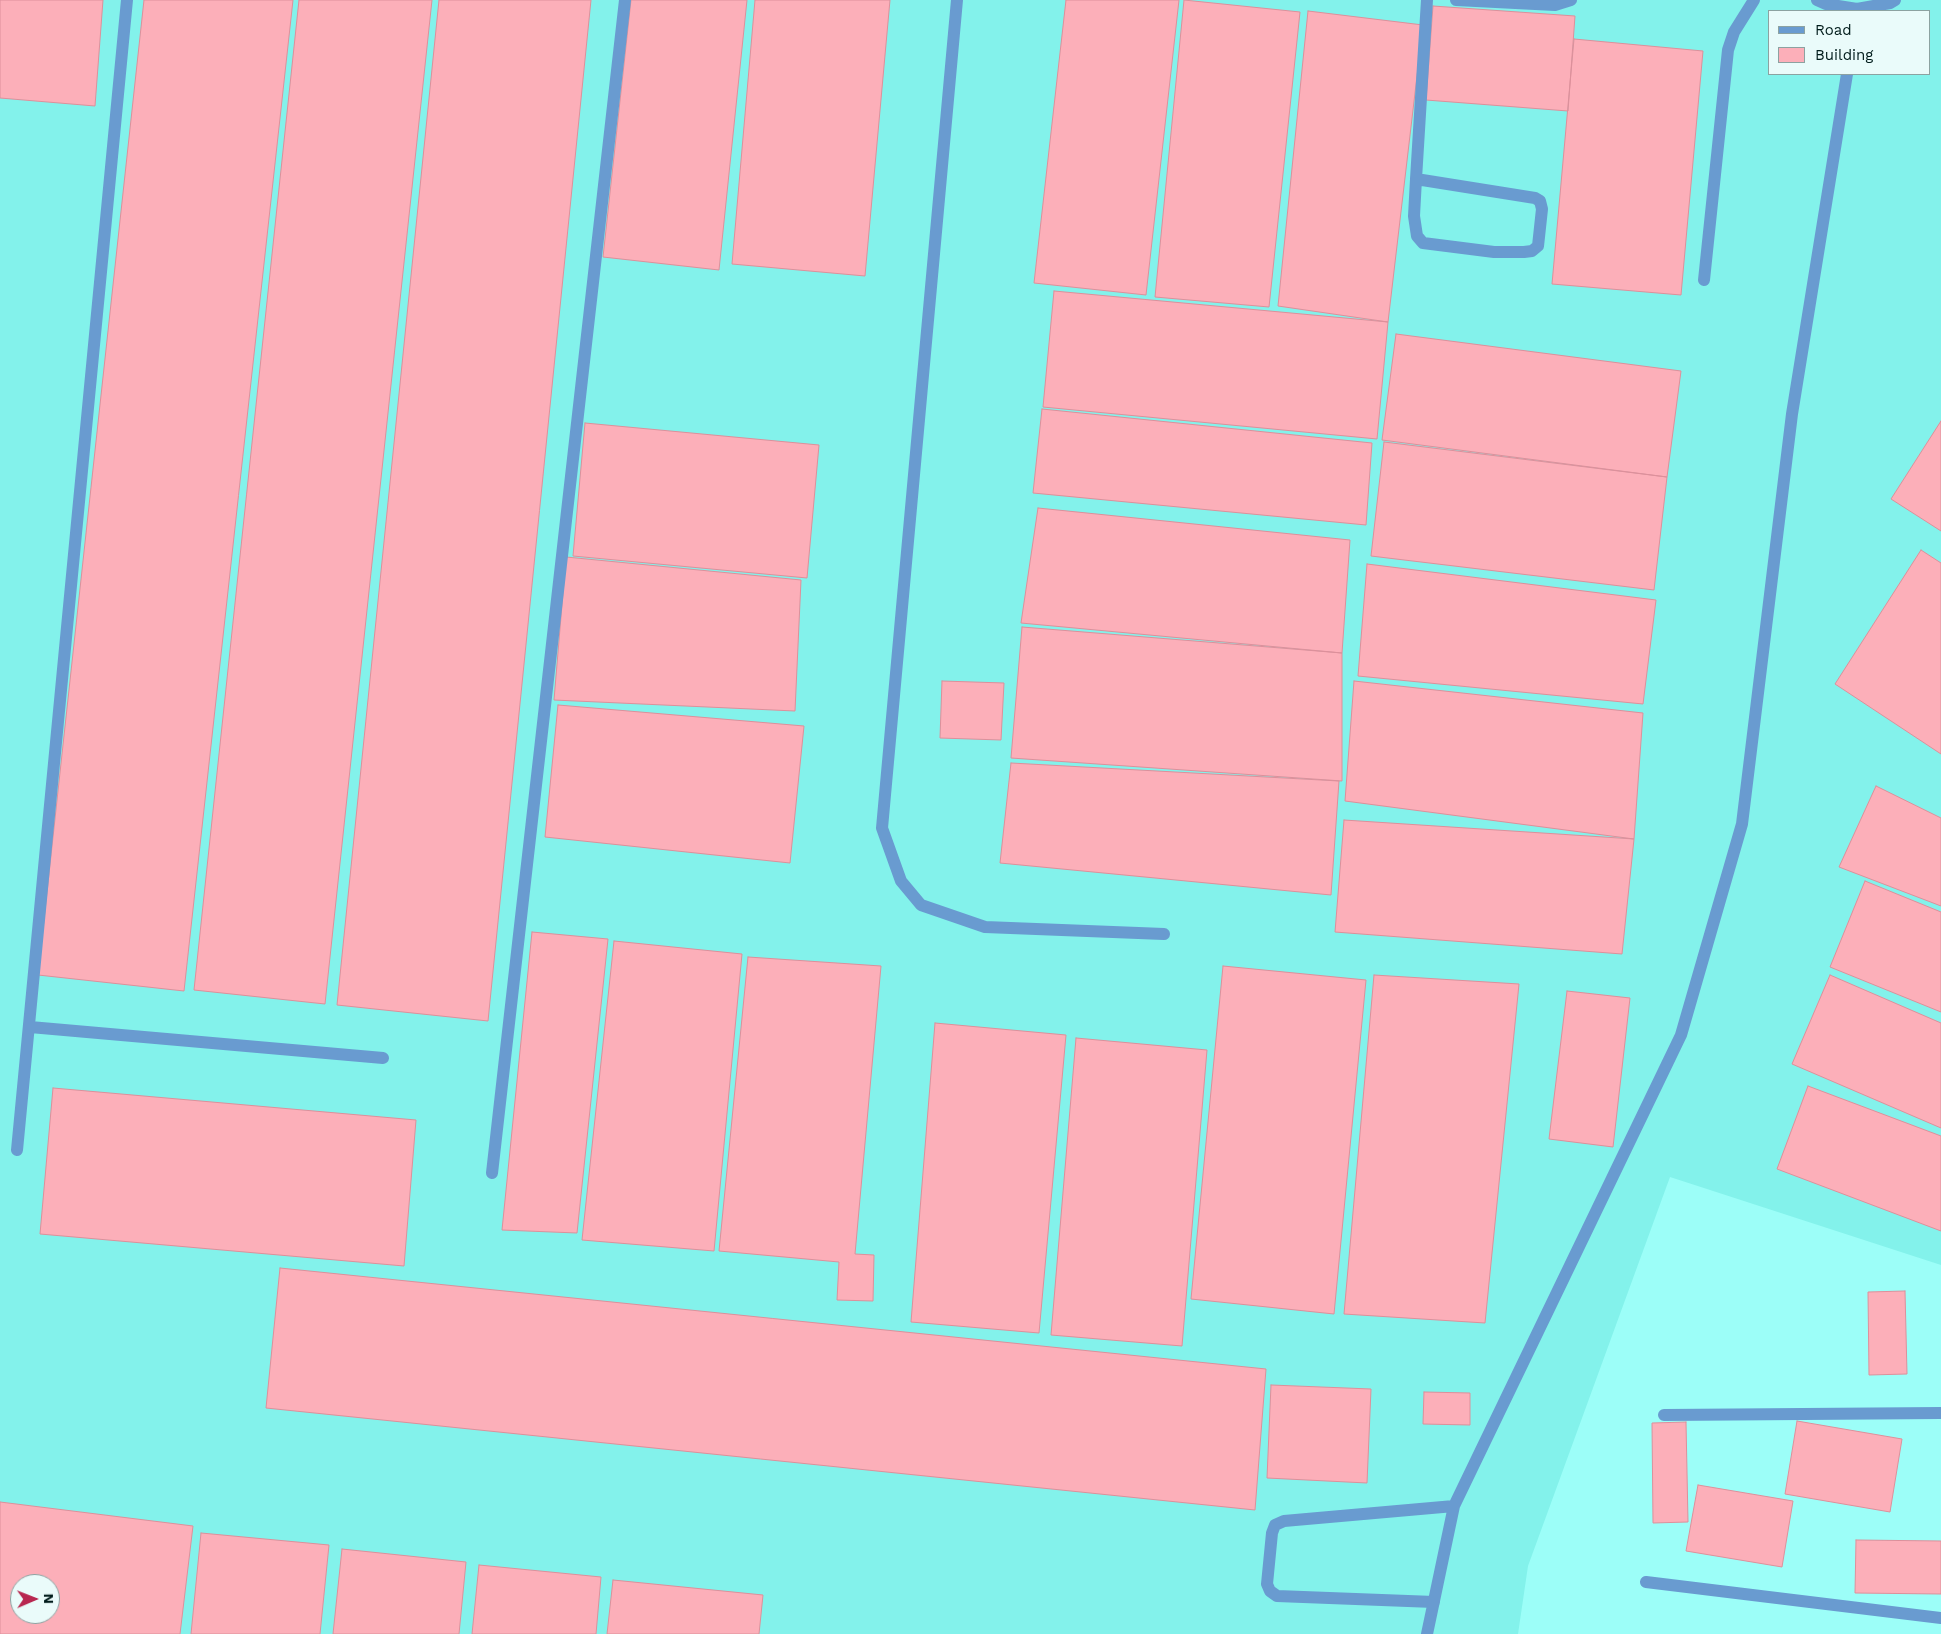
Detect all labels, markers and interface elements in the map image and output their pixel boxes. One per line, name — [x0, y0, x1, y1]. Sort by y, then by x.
legend — [1768, 10, 1931, 75]
text: Road — [1815, 21, 1852, 39]
text: Building — [1815, 46, 1873, 64]
north arrow — [10, 1574, 60, 1624]
text: N — [41, 1593, 57, 1604]

